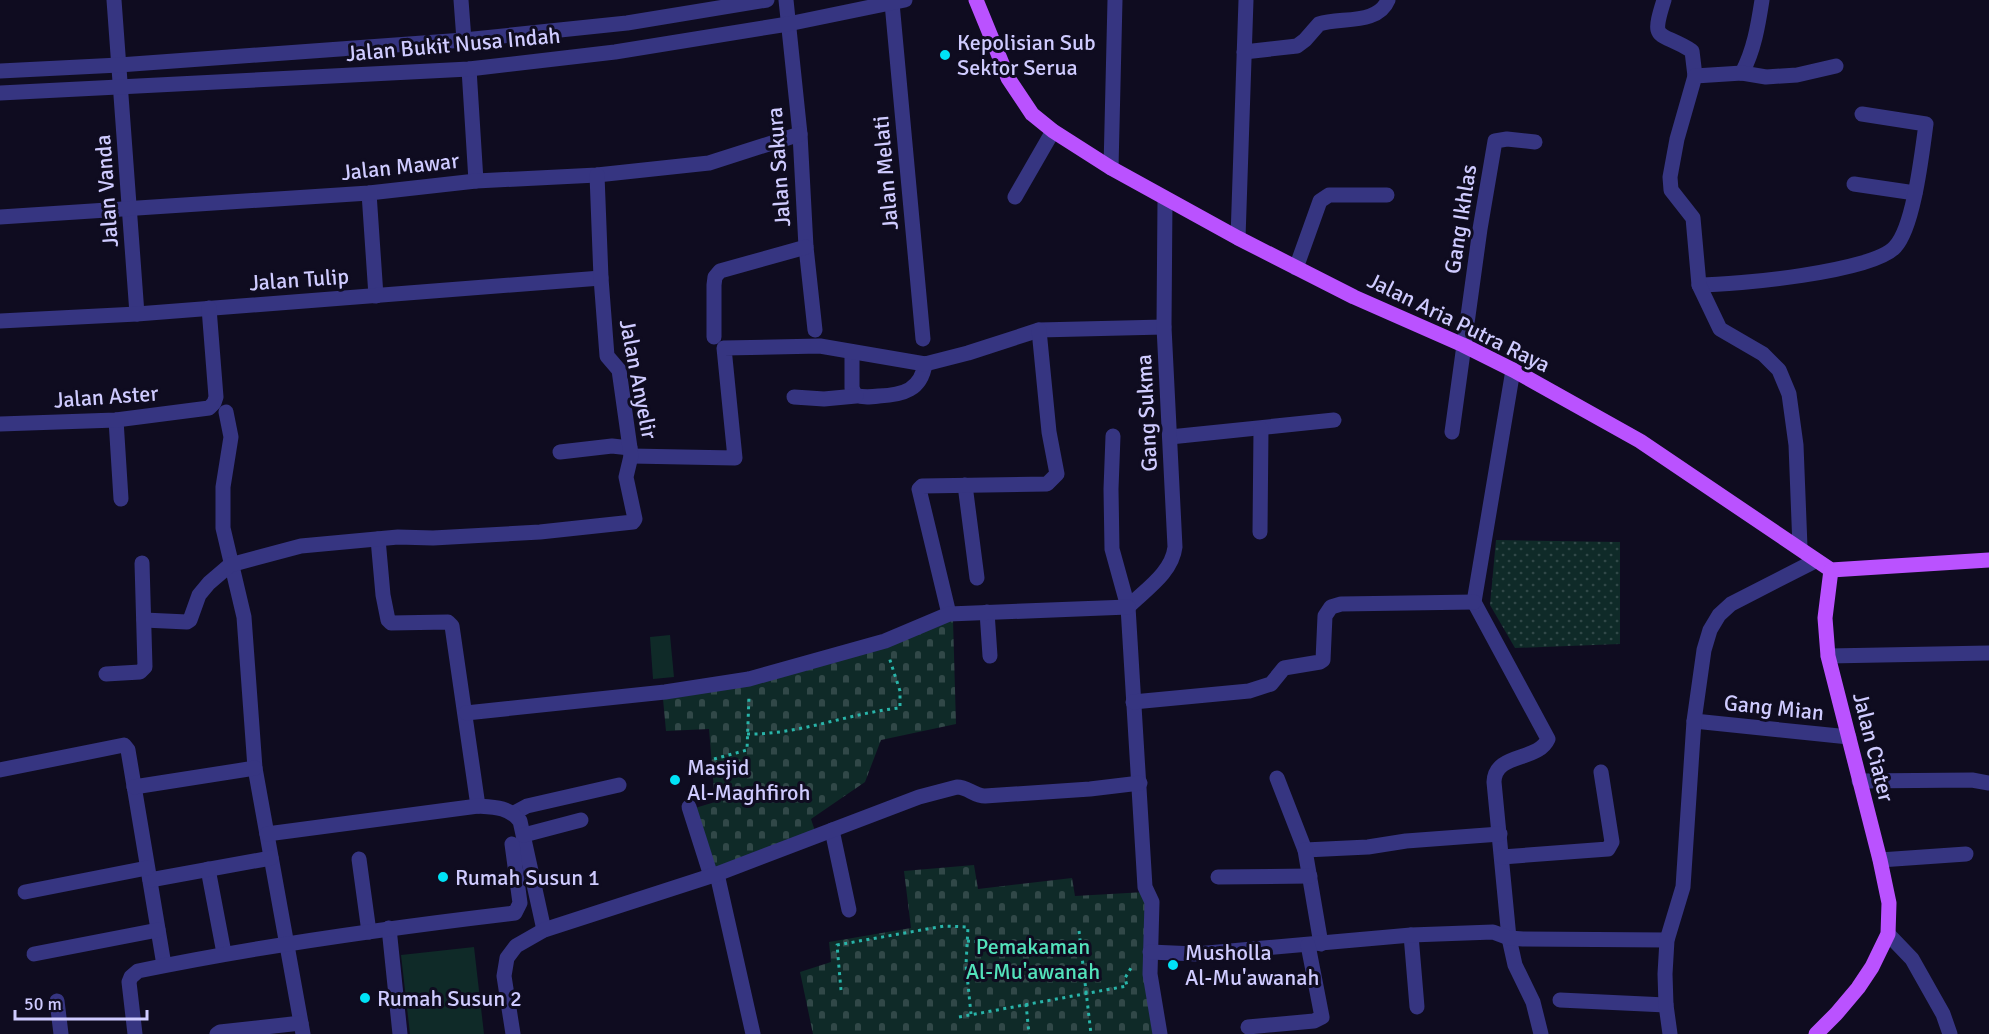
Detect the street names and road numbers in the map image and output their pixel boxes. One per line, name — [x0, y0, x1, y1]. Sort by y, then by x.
street label: Jalan Bukit Nusa Indah — [345, 22, 562, 67]
street label: Jalan Sakura — [761, 106, 796, 228]
street label: Jalan Melati — [867, 115, 904, 231]
street label: Jalan Vanda — [89, 134, 124, 248]
street label: Jalan Mawar — [340, 147, 460, 186]
street label: Gang Ikhlas — [1439, 162, 1482, 276]
street label: Jalan Tulip — [248, 263, 350, 296]
street label: Jalan Aria Putra Raya — [1363, 267, 1554, 378]
street label: Jalan Anyelir — [614, 317, 663, 441]
street label: Gang Sukma — [1130, 353, 1163, 472]
street label: Jalan Aster — [53, 379, 159, 414]
street label: Gang Mian — [1722, 689, 1825, 726]
street label: Jalan Ciater — [1847, 690, 1900, 805]

